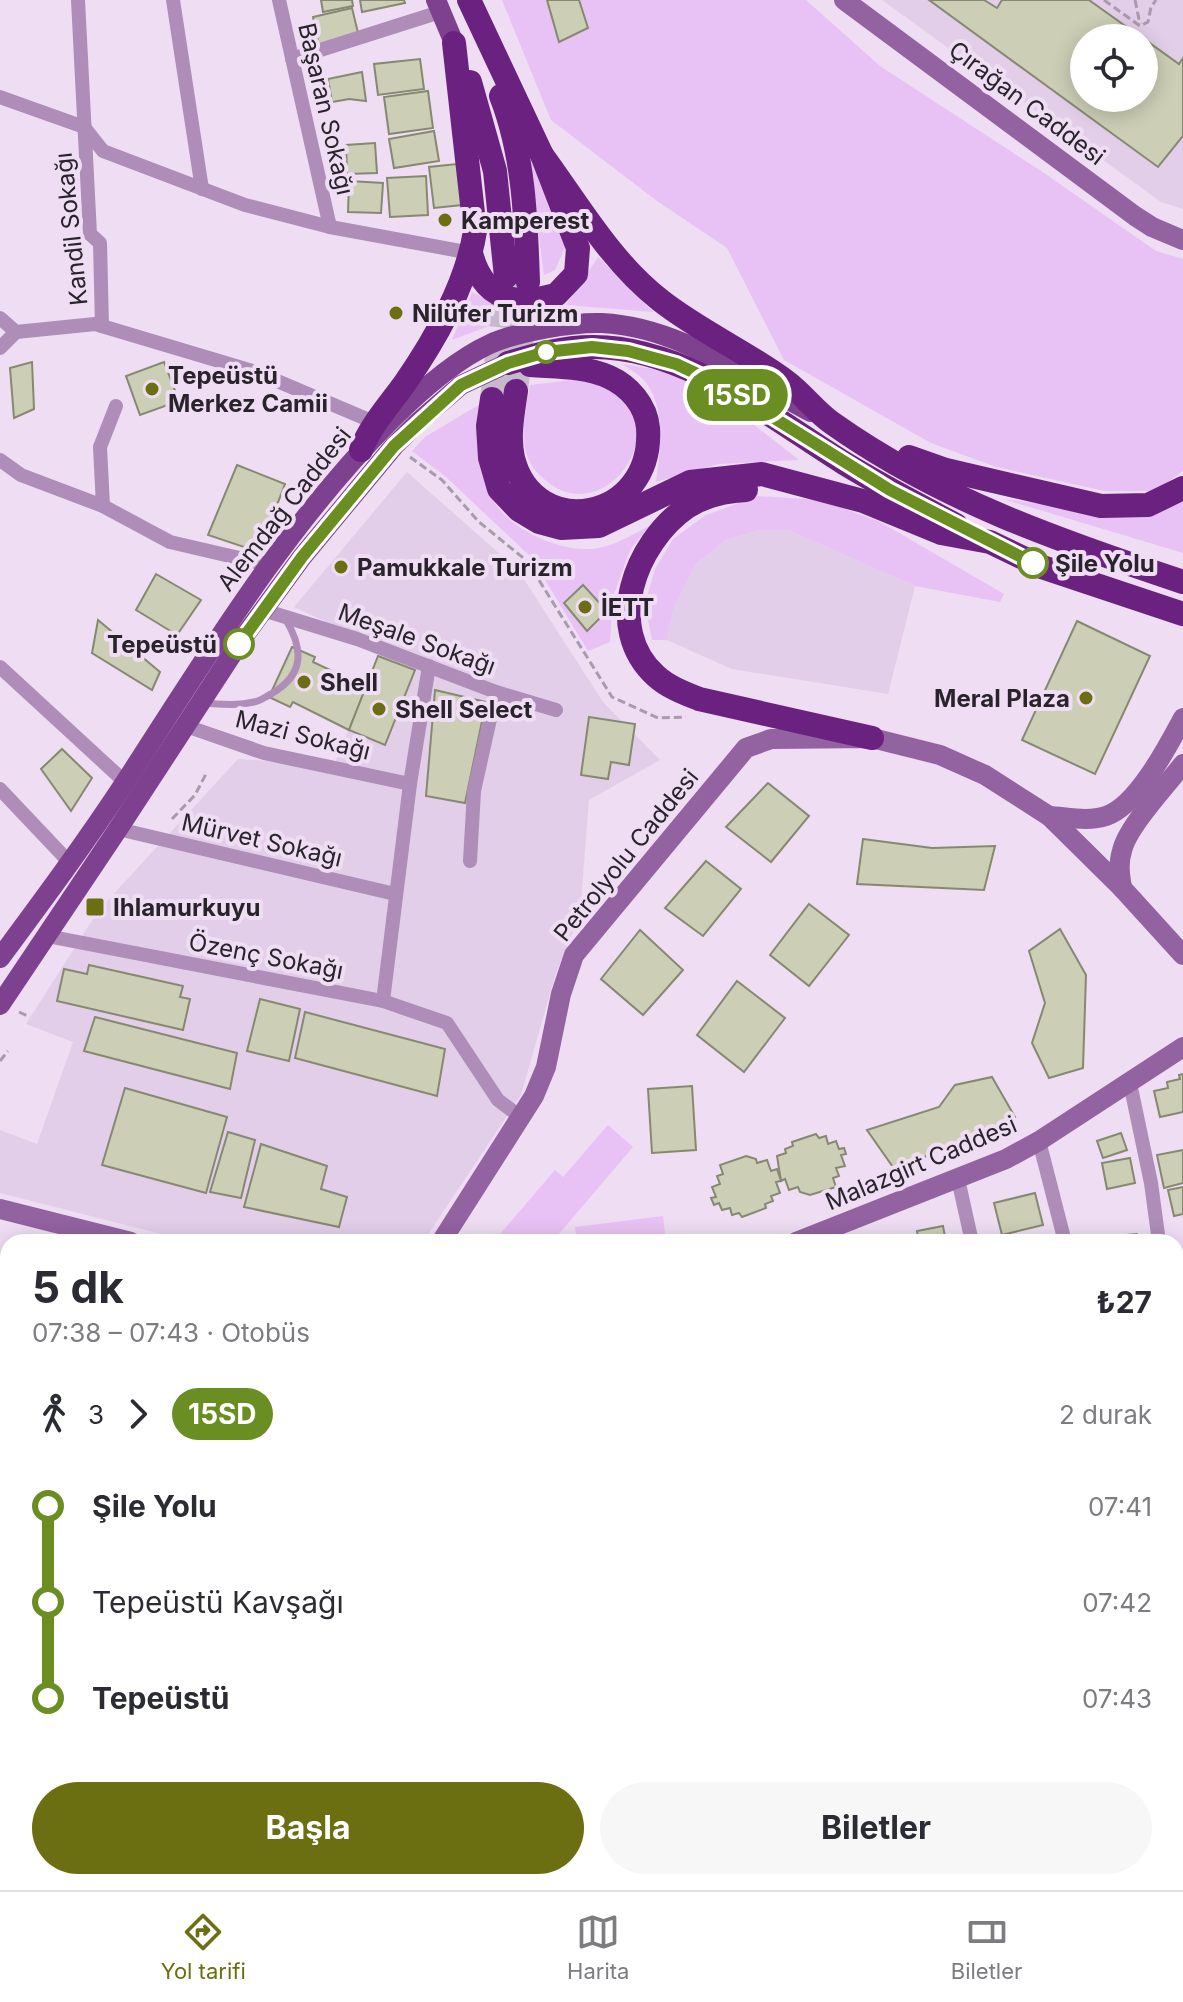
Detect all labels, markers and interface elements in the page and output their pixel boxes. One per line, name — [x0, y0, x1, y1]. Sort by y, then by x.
street label: Başaran Sokağı — [292, 20, 360, 198]
map controls — [1070, 24, 1158, 112]
button: locate — [1070, 24, 1158, 112]
street label: Çırağan Caddesi — [943, 35, 1111, 171]
street label: Kandil Sokağı — [49, 151, 93, 307]
place label: Kamperest — [461, 206, 589, 235]
marker: Kamperest — [436, 211, 454, 229]
place label: Nilüfer Turizm — [412, 299, 578, 328]
marker: Nilüfer Turizm — [387, 304, 405, 322]
unlabelled marker — [535, 341, 557, 363]
place label: Tepeüstü Merkez Camii — [168, 361, 328, 418]
line badge: 15SD — [681, 369, 793, 421]
text: 15SD — [703, 378, 771, 412]
marker: Tepeüstü Merkez Camii — [143, 380, 161, 398]
street label: Alemdağ Caddesi — [211, 421, 357, 597]
marker: Şile Yolu — [1018, 548, 1048, 578]
place label: Şile Yolu — [1055, 549, 1155, 578]
place label: Pamukkale Turizm — [357, 553, 573, 582]
marker: Pamukkale Turizm — [332, 558, 350, 576]
place label: İETT — [601, 592, 654, 622]
street label: Meşale Sokağı — [334, 597, 500, 681]
marker: İETT — [576, 598, 594, 616]
marker: Tepeüstü — [224, 629, 254, 659]
place label: Tepeüstü — [107, 630, 217, 659]
place label: Shell — [320, 668, 378, 697]
marker: Shell — [295, 673, 313, 691]
place label: Meral Plaza — [934, 684, 1070, 713]
marker: Meral Plaza — [1077, 689, 1095, 707]
place label: Shell Select — [395, 695, 533, 724]
marker: Shell Select — [370, 700, 388, 718]
street label: Mazi Sokağı — [233, 704, 373, 766]
street label: Petrolyolu Caddesi — [548, 763, 704, 947]
street label: Mürvet Sokağı — [179, 807, 345, 873]
place label: Ihlamurkuyu — [113, 893, 260, 922]
marker: Ihlamurkuyu — [84, 896, 106, 918]
street label: Özenç Sokağı — [186, 927, 346, 985]
street label: Malazgirt Caddesi — [821, 1110, 1021, 1216]
text: 5 dk — [32, 1260, 124, 1314]
text: ₺27 — [1096, 1284, 1152, 1320]
text: 07:38 – 07:43 · Otobüs — [32, 1317, 310, 1348]
icon: walk — [32, 1392, 76, 1436]
icon: forward — [116, 1392, 160, 1436]
text: 15SD — [188, 1397, 257, 1431]
text: 3 — [88, 1399, 104, 1430]
text: 2 durak — [1059, 1399, 1152, 1430]
text: Şile Yolu — [92, 1488, 217, 1524]
text: 07:41 — [1088, 1491, 1152, 1522]
text: Tepeüstü Kavşağı — [92, 1584, 344, 1620]
text: 07:42 — [1082, 1587, 1152, 1618]
text: Tepeüstü — [92, 1680, 229, 1716]
text: 07:43 — [1082, 1683, 1152, 1714]
button: Başla — [32, 1782, 584, 1874]
button: Biletler — [600, 1782, 1152, 1874]
tab: Yol tarifi — [161, 1910, 246, 1984]
tab: Harita — [567, 1910, 629, 1984]
tab: Biletler — [951, 1910, 1022, 1984]

